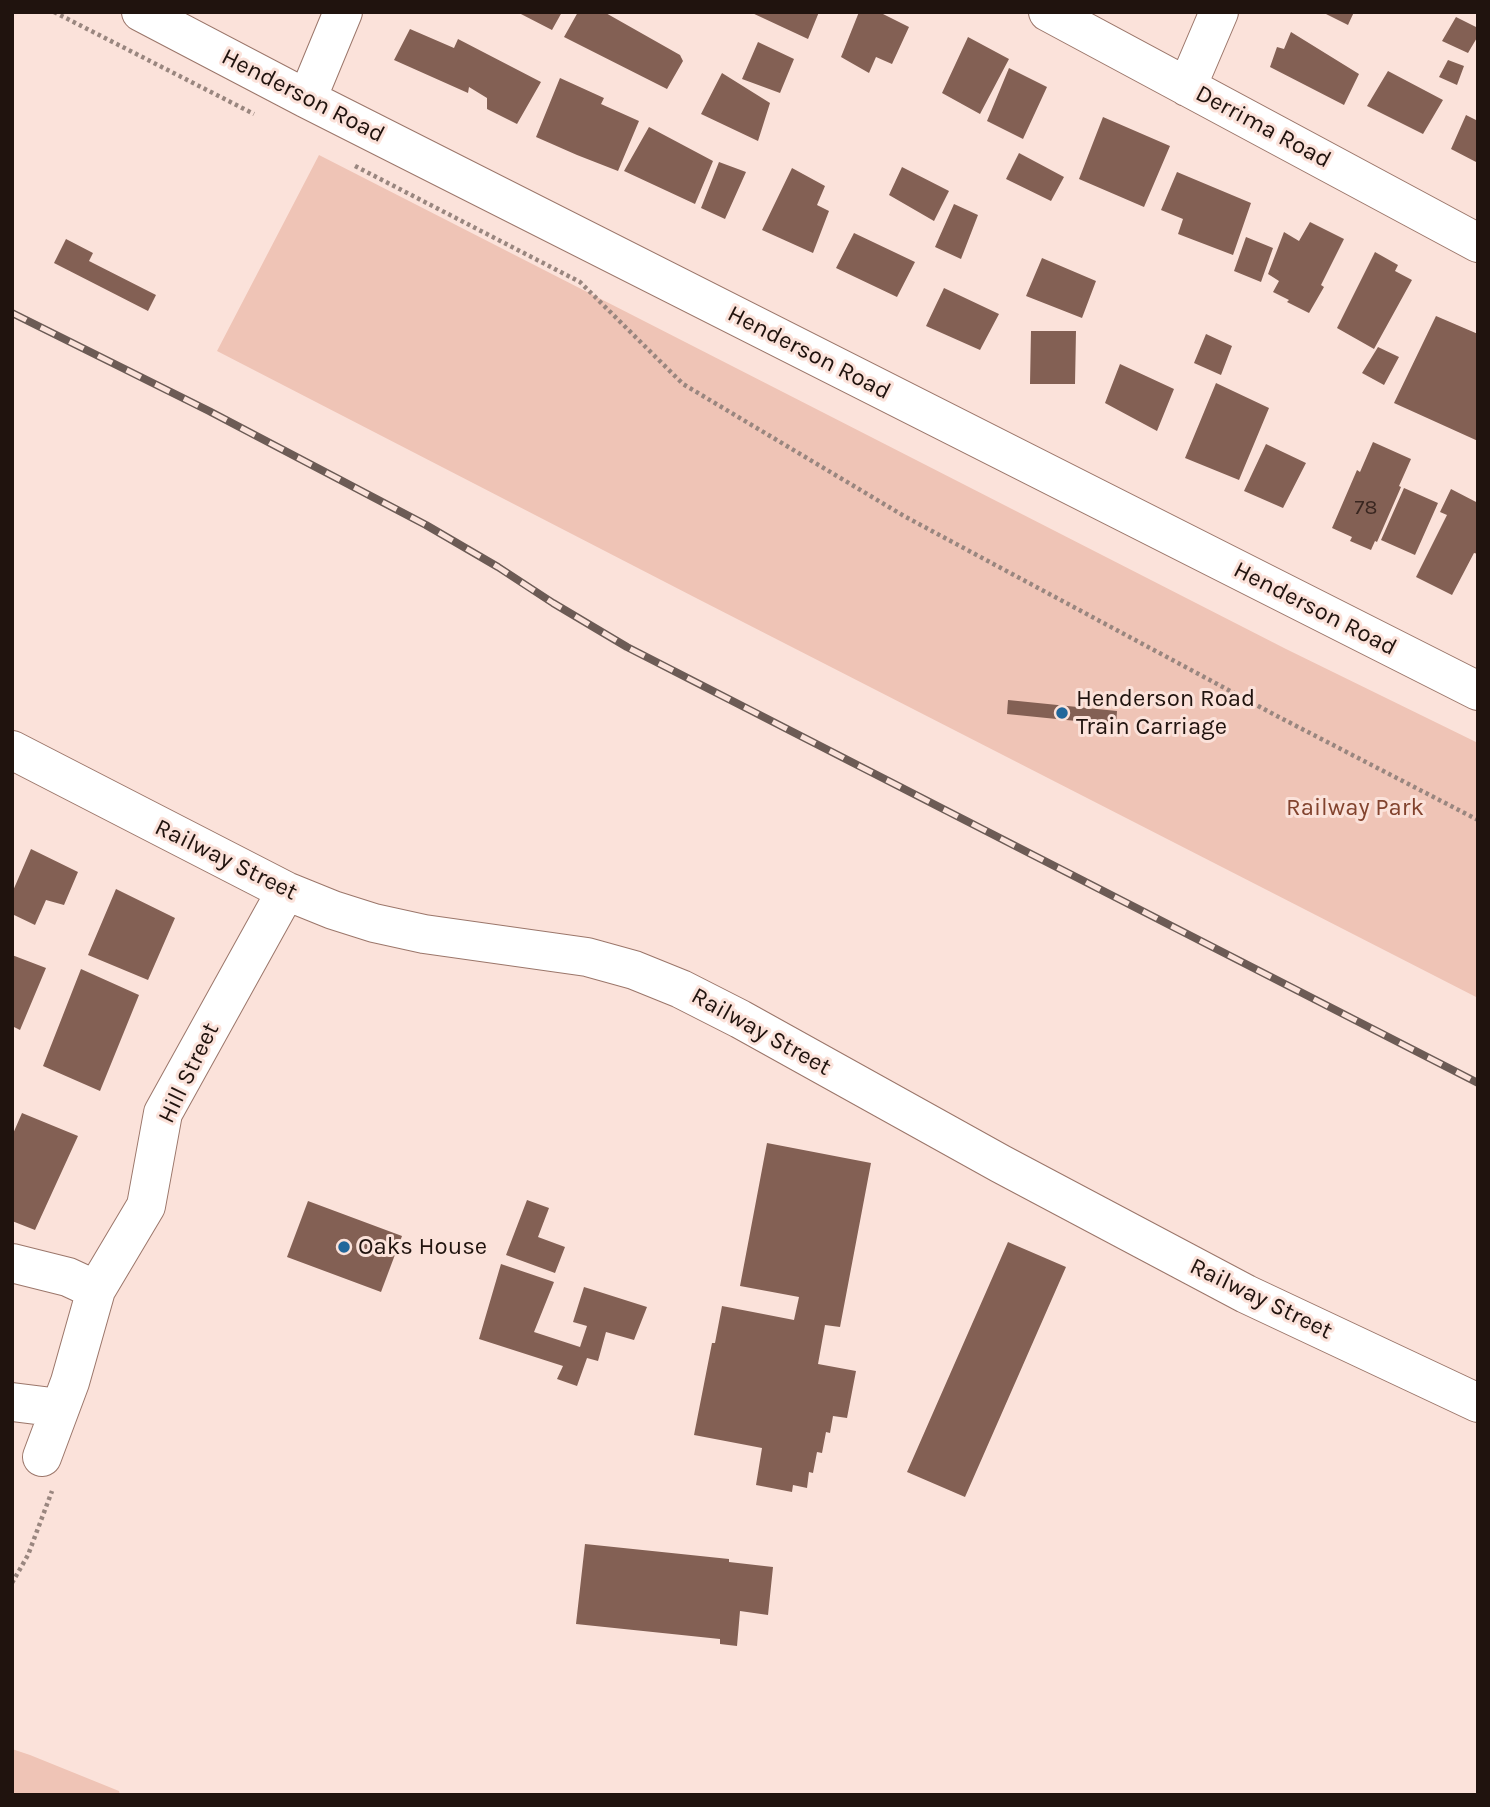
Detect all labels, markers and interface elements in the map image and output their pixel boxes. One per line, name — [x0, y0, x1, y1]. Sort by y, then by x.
street label: Henderson Road — [217, 42, 389, 150]
street label: Derrima Road — [1190, 79, 1336, 175]
street label: Henderson Road — [723, 299, 895, 407]
house number: 78 — [1355, 495, 1377, 521]
street label: Henderson Road — [1229, 555, 1401, 663]
place label: Henderson Road Train Carriage — [1076, 685, 1255, 741]
marker: Henderson Road Train Carriage — [1054, 705, 1070, 721]
park label: Railway Park — [1286, 794, 1424, 822]
street label: Railway Street — [150, 813, 302, 907]
street label: Railway Street — [686, 982, 836, 1082]
street label: Hill Street — [152, 1018, 226, 1128]
place label: Oaks House — [358, 1233, 487, 1261]
marker: Oaks House — [336, 1239, 352, 1255]
street label: Railway Street — [1185, 1252, 1337, 1346]

